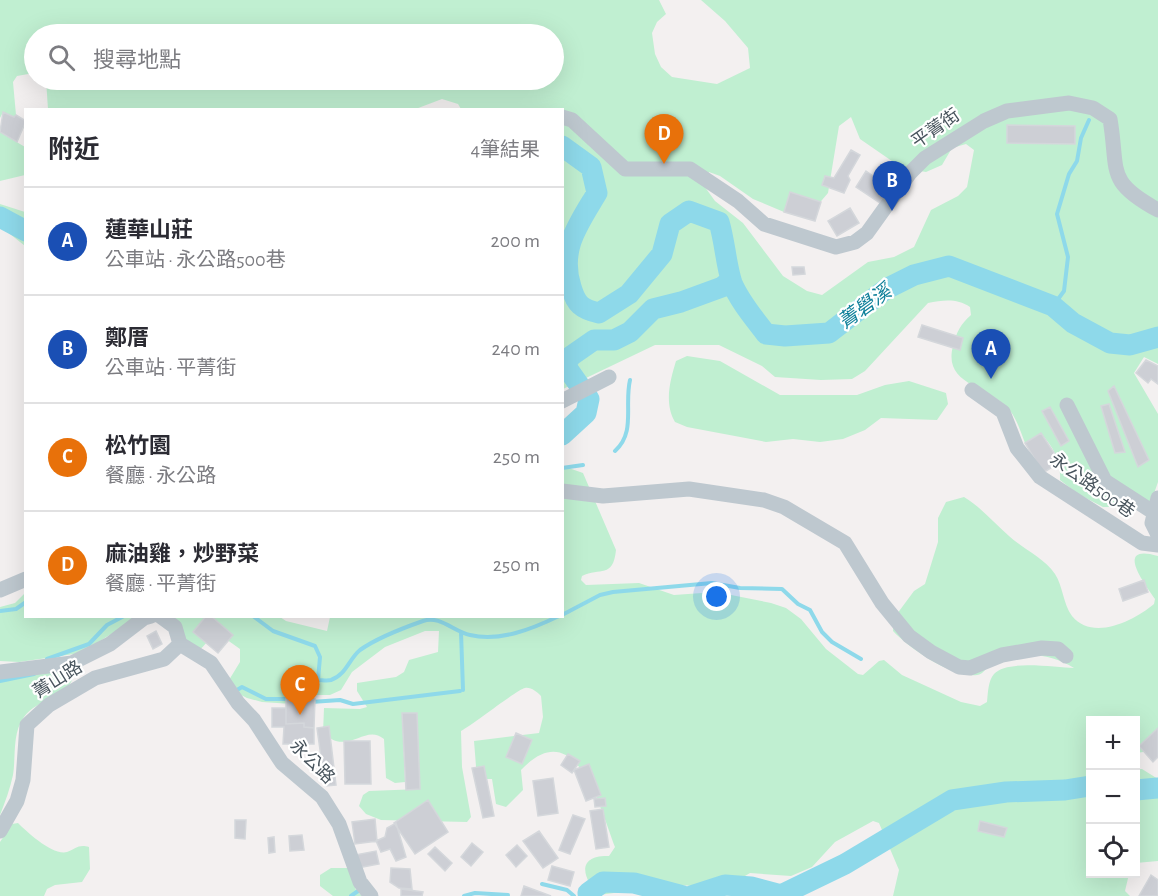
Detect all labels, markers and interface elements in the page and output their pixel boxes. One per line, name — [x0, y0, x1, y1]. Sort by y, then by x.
search box — [24, 24, 564, 90]
icon: search — [45, 41, 78, 74]
text: 搜尋地點 — [93, 49, 181, 71]
street label: 平菁街 — [908, 105, 963, 152]
pin: D — [644, 114, 684, 164]
text: 附近 — [48, 137, 100, 163]
text: 4筆結果 — [470, 140, 540, 160]
pin: B — [872, 162, 912, 211]
text: 蓮華山莊 — [105, 219, 193, 241]
text: A — [62, 231, 74, 251]
text: 200 m — [490, 231, 540, 251]
text: 公車站 · 永公路500巷 — [105, 250, 286, 270]
water label: 菁礐溪 — [834, 279, 898, 333]
text: 鄭厝 — [105, 327, 149, 349]
pin: A — [972, 330, 1010, 379]
text: B — [62, 339, 73, 359]
text: 240 m — [491, 339, 540, 359]
text: 公車站 · 平菁街 — [105, 358, 236, 378]
text: 松竹園 — [105, 435, 171, 457]
text: C — [62, 447, 73, 467]
text: 250 m — [493, 447, 540, 467]
street label: 永公路500巷 — [1046, 449, 1139, 522]
text: 餐廳 · 永公路 — [105, 466, 216, 486]
text: 麻油雞，炒野菜 — [105, 543, 259, 565]
text: D — [61, 555, 74, 575]
text: 250 m — [493, 555, 540, 575]
text: 餐廳 · 平菁街 — [105, 574, 216, 594]
your location — [702, 582, 731, 611]
street label: 菁山路 — [29, 656, 86, 702]
pin: C — [280, 666, 320, 715]
map controls — [1086, 716, 1140, 878]
button: + — [1086, 716, 1140, 770]
street label: 永公路 — [287, 735, 339, 787]
button: − — [1086, 770, 1140, 824]
button: locate — [1086, 824, 1140, 878]

